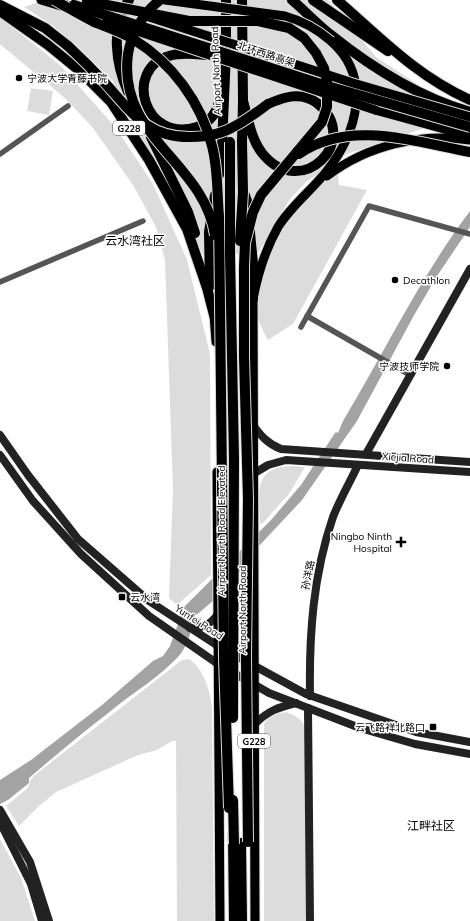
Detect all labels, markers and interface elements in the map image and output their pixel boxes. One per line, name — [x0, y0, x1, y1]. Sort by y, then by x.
street label: Airport North Road — [208, 26, 224, 116]
street label: 北环西路高架 — [235, 39, 297, 69]
place label: 宁波大学青藤书院 — [27, 72, 107, 85]
marker: 宁波大学青藤书院 — [14, 73, 24, 83]
road number: G228 — [113, 121, 145, 135]
district label: 云水湾社区 — [105, 233, 165, 248]
place label: Decathlon — [403, 274, 450, 287]
marker: Decathlon — [390, 275, 400, 285]
place label: 宁波技师学院 — [379, 360, 439, 373]
marker: 宁波技师学院 — [442, 361, 452, 371]
street label: Xiejia Road — [381, 450, 435, 466]
street label: Airport North Road Elevated — [215, 466, 228, 596]
place label: Ningbo Ninth Hospital — [331, 530, 392, 555]
marker: Ningbo Ninth Hospital — [395, 536, 407, 548]
street label: 孙洋路 — [299, 559, 317, 591]
street label: Airport North Road — [236, 566, 249, 654]
place label: 云水湾 — [130, 591, 160, 604]
marker: 云水湾 — [117, 592, 127, 602]
street label: Yunfei Road — [171, 601, 226, 642]
place label: 云飞路祥北路口 — [355, 721, 425, 734]
marker: 云飞路祥北路口 — [428, 722, 438, 732]
road number: G228 — [238, 734, 270, 748]
district label: 江畔社区 — [407, 818, 455, 833]

